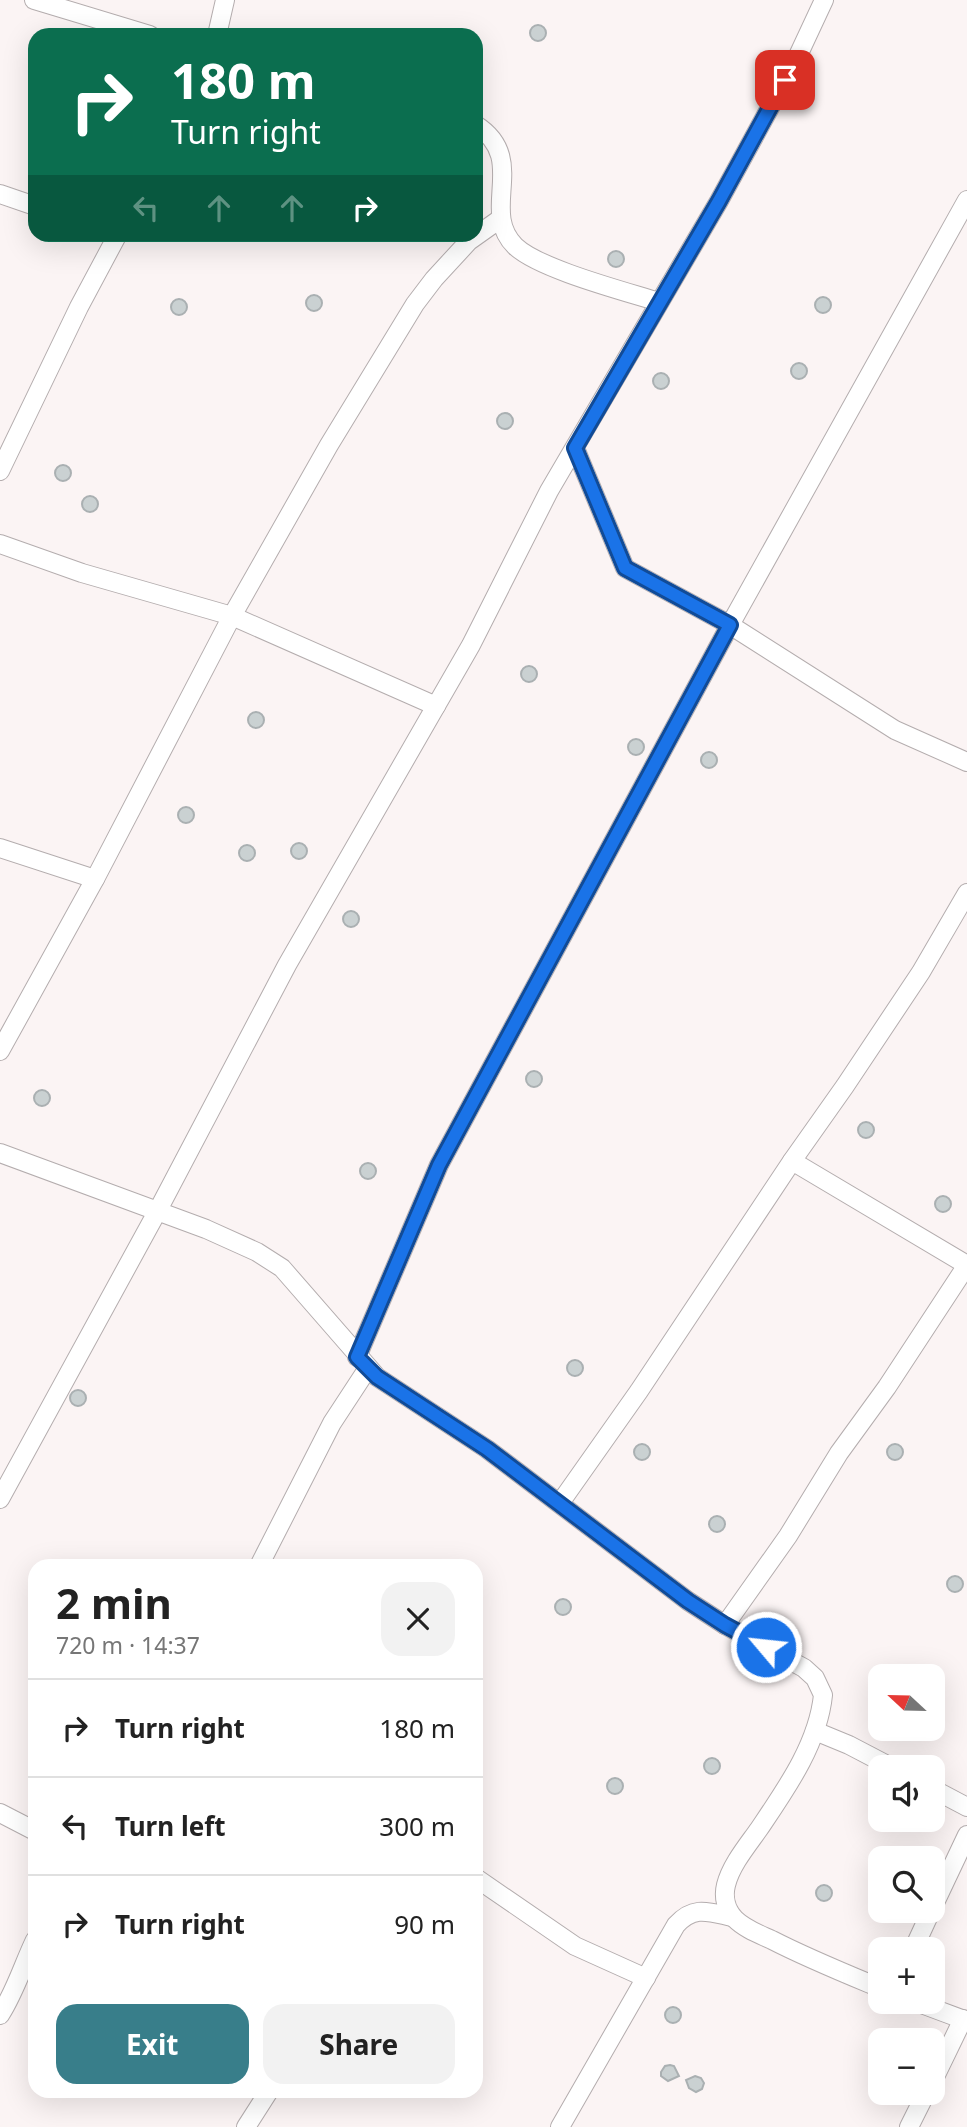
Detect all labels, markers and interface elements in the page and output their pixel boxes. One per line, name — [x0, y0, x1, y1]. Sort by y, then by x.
text: 180 m — [171, 47, 316, 113]
pin — [755, 50, 815, 110]
icon: right — [56, 56, 147, 147]
icon: arrive — [766, 61, 804, 99]
text: Turn right — [171, 110, 321, 153]
icon: left — [127, 189, 165, 227]
icon: ahead — [200, 189, 238, 227]
icon: ahead — [273, 189, 311, 227]
icon: right — [346, 189, 384, 227]
text: 2 min — [56, 1574, 172, 1631]
button: close — [381, 1582, 455, 1656]
position arrow — [729, 1610, 803, 1684]
text: 720 m · 14:37 — [56, 1629, 200, 1661]
north arrow — [868, 1664, 945, 1741]
map controls — [868, 1664, 945, 2105]
icon: right — [56, 1709, 94, 1747]
text: Turn right — [115, 1710, 245, 1746]
text: 180 m — [379, 1710, 455, 1746]
button: sound — [868, 1755, 945, 1832]
icon: left — [56, 1807, 94, 1845]
text: Turn left — [115, 1808, 226, 1844]
text: 300 m — [379, 1808, 455, 1844]
button: search — [868, 1846, 945, 1923]
icon: right — [56, 1905, 94, 1943]
text: Turn right — [115, 1906, 245, 1942]
text: 90 m — [394, 1906, 455, 1942]
button: + — [868, 1937, 945, 2014]
button: Exit — [56, 2004, 249, 2084]
button: Share — [263, 2004, 455, 2084]
button: − — [868, 2028, 945, 2105]

